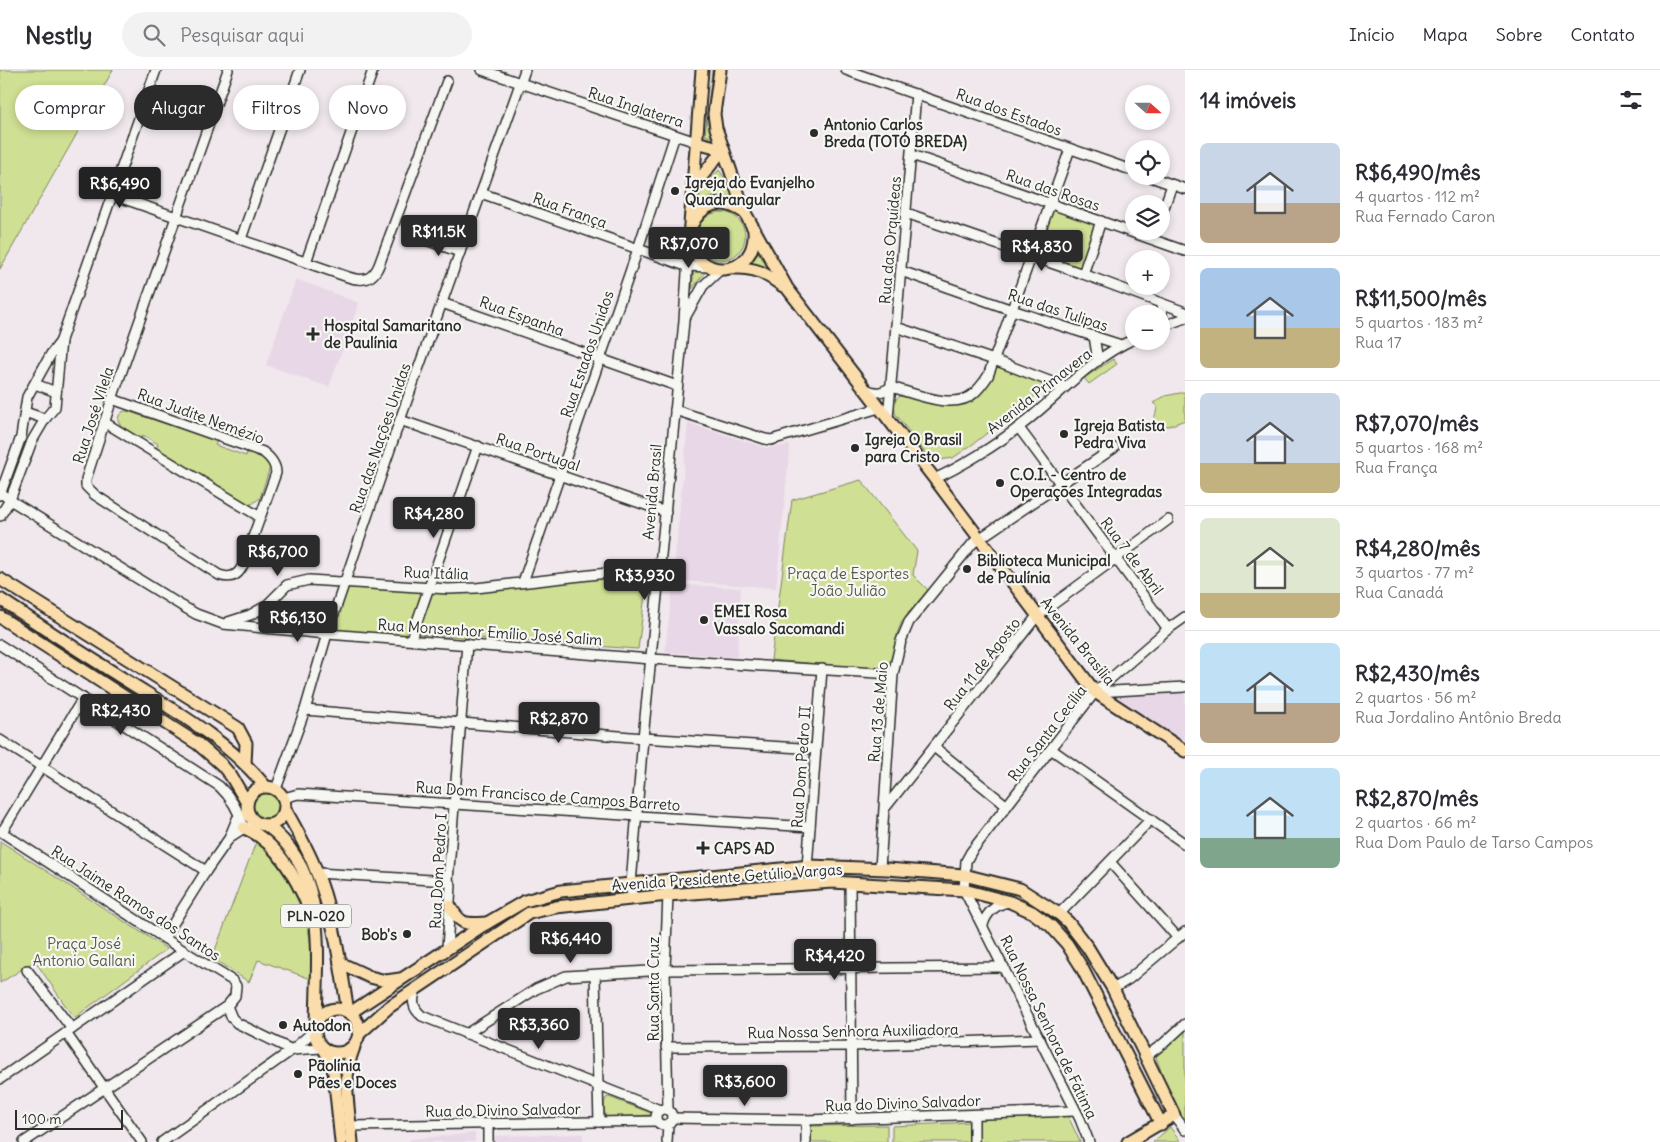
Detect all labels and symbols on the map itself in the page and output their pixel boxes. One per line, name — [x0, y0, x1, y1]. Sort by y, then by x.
street label: Rua Inglaterra — [586, 83, 687, 132]
street label: Rua dos Estados — [953, 84, 1065, 140]
north arrow — [1125, 85, 1170, 130]
place label: Antonio Carlos Breda (TOTÓ BREDA) — [824, 115, 967, 152]
marker: Antonio Carlos Breda (TOTÓ BREDA) — [808, 127, 820, 139]
street label: Rua das Rosas — [1004, 165, 1103, 215]
pin: R$6,490 — [74, 166, 166, 209]
place label: Igreja do Evanjelho Quadrangular — [685, 173, 815, 210]
street label: Rua das Orquídeas — [875, 175, 905, 305]
marker: Igreja do Evanjelho Quadrangular — [669, 185, 681, 197]
street label: Rua França — [530, 188, 610, 232]
pin: R$11.5K — [393, 214, 485, 257]
pin: R$7,070 — [643, 226, 735, 269]
pin: R$4,830 — [996, 230, 1088, 272]
street label: Rua das Tulipas — [1005, 285, 1111, 335]
street label: Rua Estados Unidos — [556, 288, 618, 420]
street label: Rua Espanha — [477, 292, 567, 340]
place label: Hospital Samaritano de Paulínia — [324, 316, 462, 352]
marker: Hospital Samaritano de Paulínia — [306, 327, 320, 341]
street label: Avenida Primavera — [983, 344, 1096, 438]
street label: Rua das Nações Unidas — [345, 360, 415, 516]
street label: Rua José Vilela — [68, 364, 118, 466]
street label: Rua Judite Nemézio — [135, 384, 267, 448]
place label: Igreja Batista Pedra Viva — [1074, 416, 1166, 452]
marker: Igreja Batista Pedra Viva — [1058, 428, 1070, 440]
street label: Rua Portugal — [493, 429, 583, 475]
place label: Igreja O Brasil para Cristo — [865, 430, 962, 467]
marker: Igreja O Brasil para Cristo — [849, 442, 861, 454]
street label: Avenida Brasil — [638, 443, 666, 541]
place label: C.O.I. - Centro de Operações Integradas — [1010, 465, 1162, 502]
marker: C.O.I. - Centro de Operações Integradas — [994, 477, 1006, 489]
pin: R$4,280 — [388, 496, 480, 539]
street label: Rua 7 de Abril — [1097, 513, 1167, 599]
pin: R$6,700 — [232, 534, 324, 577]
place label: Biblioteca Municipal de Paulínia — [977, 551, 1111, 587]
pin: R$3,930 — [599, 558, 691, 601]
street label: Rua Itália — [403, 562, 469, 584]
marker: Biblioteca Municipal de Paulínia — [961, 563, 973, 575]
park label: Praça de Esportes João Julião — [787, 564, 909, 600]
street label: Avenida Brasília — [1037, 593, 1120, 689]
pin: R$6,130 — [252, 600, 344, 643]
place label: EMEI Rosa Vassalo Sacomandi — [714, 602, 844, 638]
marker: EMEI Rosa Vassalo Sacomandi — [698, 614, 710, 626]
street label: Rua 11 de Agosto — [940, 614, 1024, 714]
street label: Rua Monsenhor Emílio José Salim — [377, 615, 603, 649]
street label: Rua 13 de Maio — [864, 661, 892, 763]
street label: Rua Santa Cecília — [1004, 681, 1091, 785]
pin: R$2,430 — [75, 694, 167, 736]
pin: R$2,870 — [513, 702, 605, 744]
street label: Rua Dom Pedro II — [787, 705, 815, 829]
street label: Rua Dom Francisco de Campos Barreto — [415, 777, 681, 815]
street label: Rua Dom Pedro I — [425, 813, 451, 929]
place label: CAPS AD — [714, 839, 775, 858]
street label: Rua Jaime Ramos dos Santos — [48, 841, 224, 965]
marker: CAPS AD — [696, 841, 710, 855]
street label: Avenida Presidente Getúlio Vargas — [611, 859, 843, 895]
road number: PLN-020 — [281, 904, 351, 928]
pin: R$6,440 — [525, 922, 617, 964]
place label: Bob's — [361, 925, 397, 944]
marker: Bob's — [401, 928, 413, 940]
street label: Rua Nossa Senhora de Fátima — [996, 932, 1102, 1122]
park label: Praça José Antonio Gallani — [33, 934, 135, 970]
street label: Rua Santa Cruz — [644, 937, 663, 1041]
pin: R$4,420 — [789, 938, 881, 981]
pin: R$3,360 — [493, 1008, 585, 1050]
place label: Autodon — [293, 1016, 351, 1035]
marker: Autodon — [277, 1019, 289, 1031]
street label: Rua Nossa Senhora Auxiliadora — [747, 1020, 959, 1042]
place label: Pãolínia Pães e Doces — [308, 1056, 397, 1092]
pin: R$3,600 — [699, 1064, 791, 1107]
marker: Pãolínia Pães e Doces — [292, 1068, 304, 1080]
street label: Rua do Divino Salvador — [825, 1091, 981, 1115]
street label: Rua do Divino Salvador — [425, 1099, 581, 1121]
scale bar — [15, 1107, 122, 1130]

